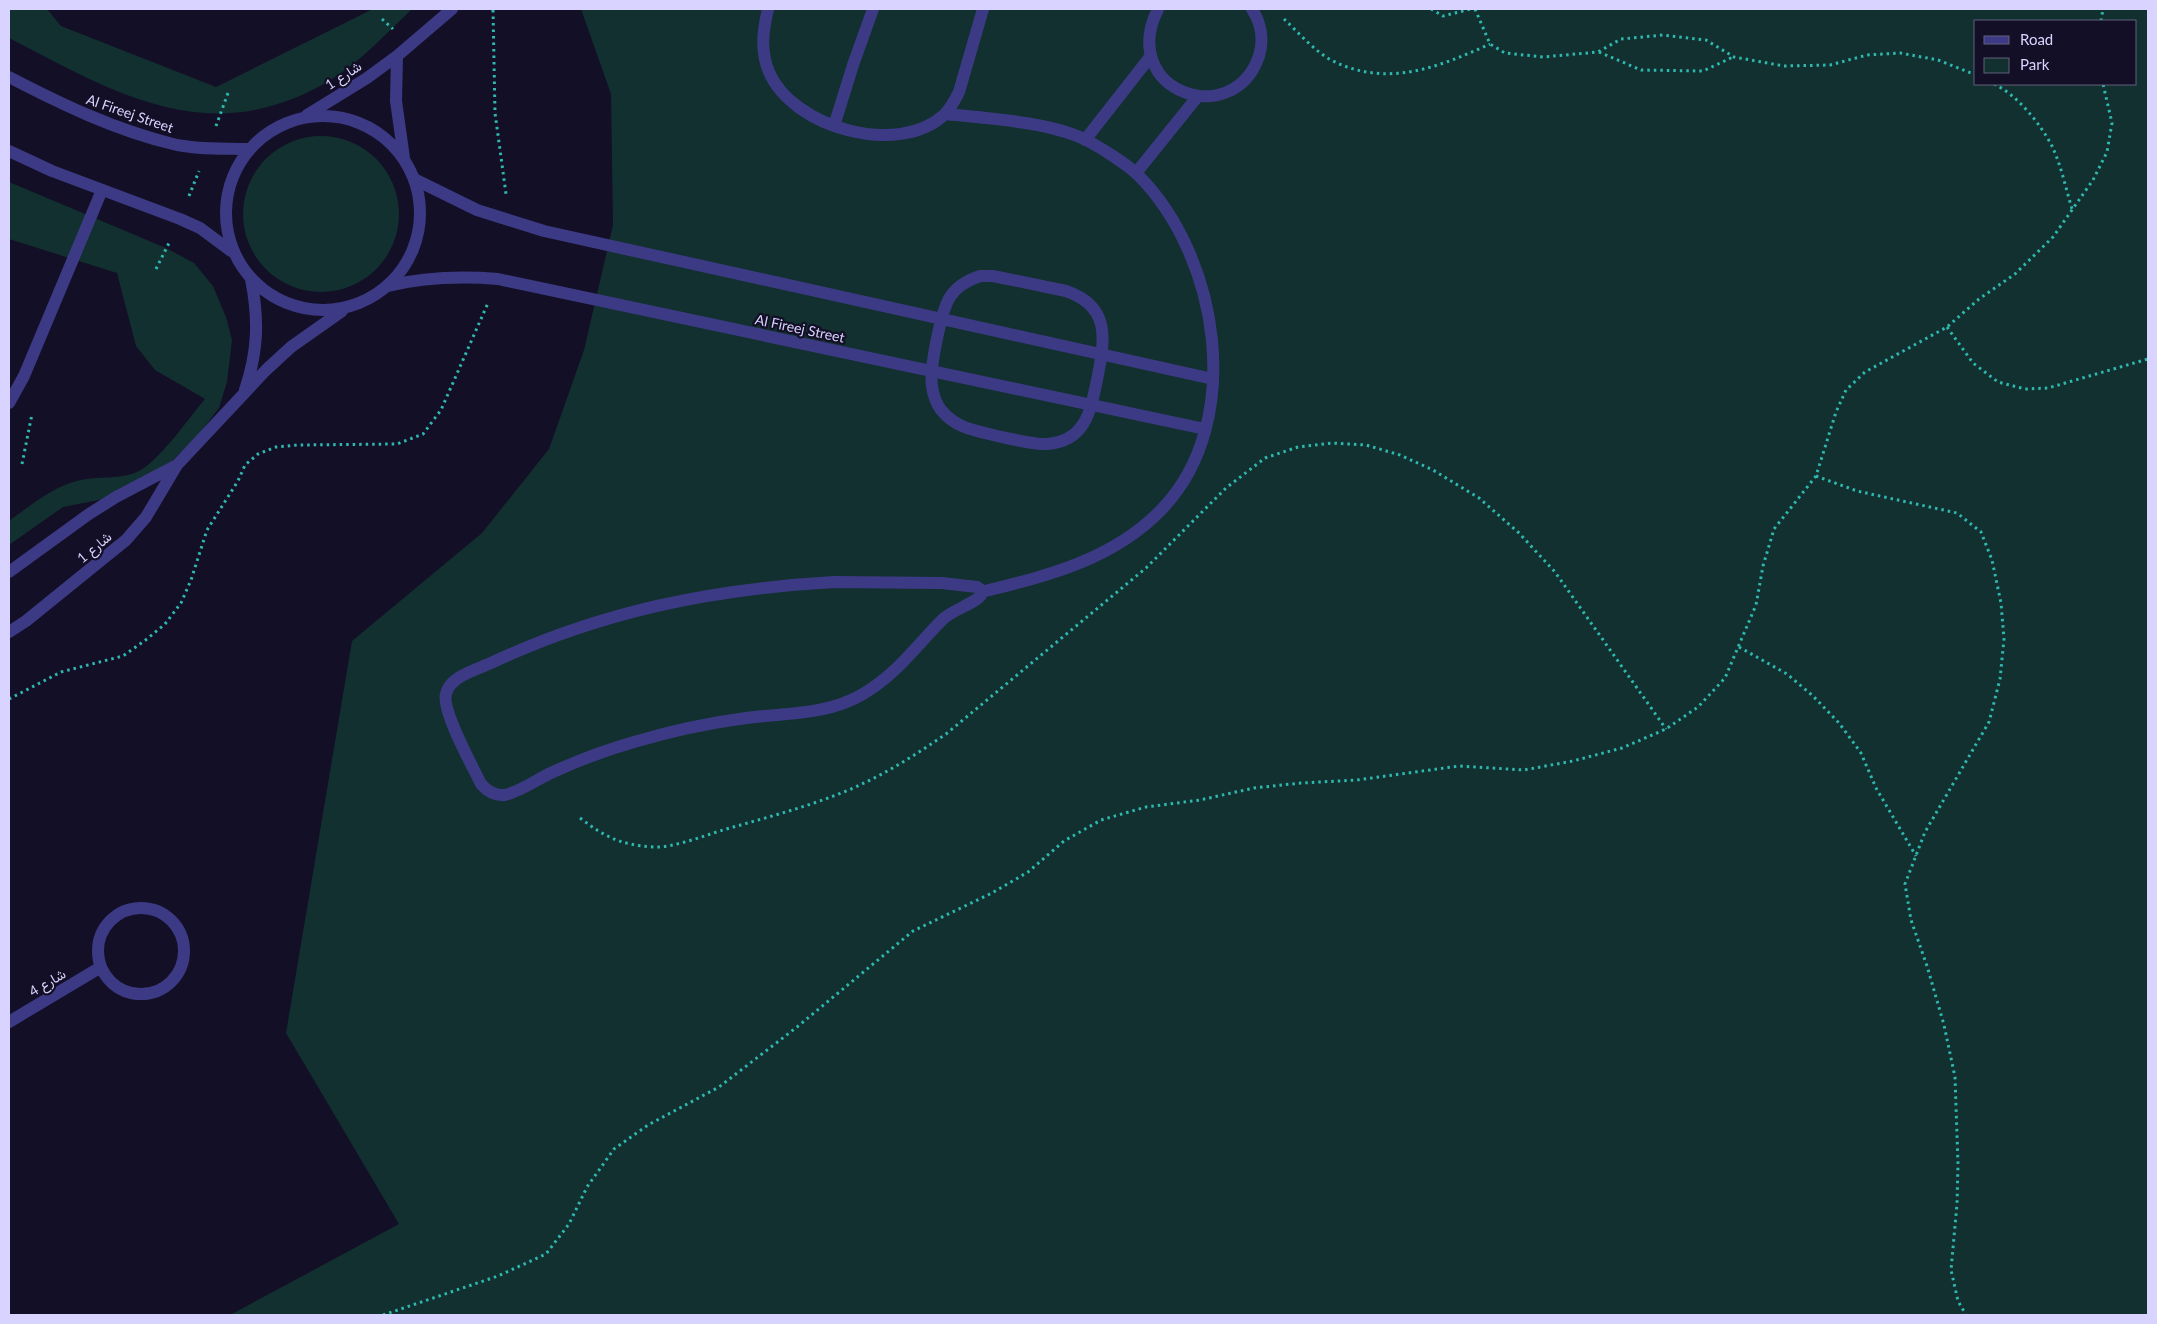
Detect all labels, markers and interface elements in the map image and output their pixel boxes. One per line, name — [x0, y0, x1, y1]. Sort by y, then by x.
legend — [1974, 20, 2137, 85]
text: Road — [2020, 30, 2053, 48]
text: Park — [2020, 55, 2050, 73]
street label: شارع 1 — [322, 57, 366, 96]
street label: Al Fireej Street — [84, 90, 176, 136]
street label: Al Fireej Street — [754, 310, 846, 346]
street label: شارع 1 — [73, 528, 117, 569]
street label: شارع 4 — [26, 964, 70, 1002]

